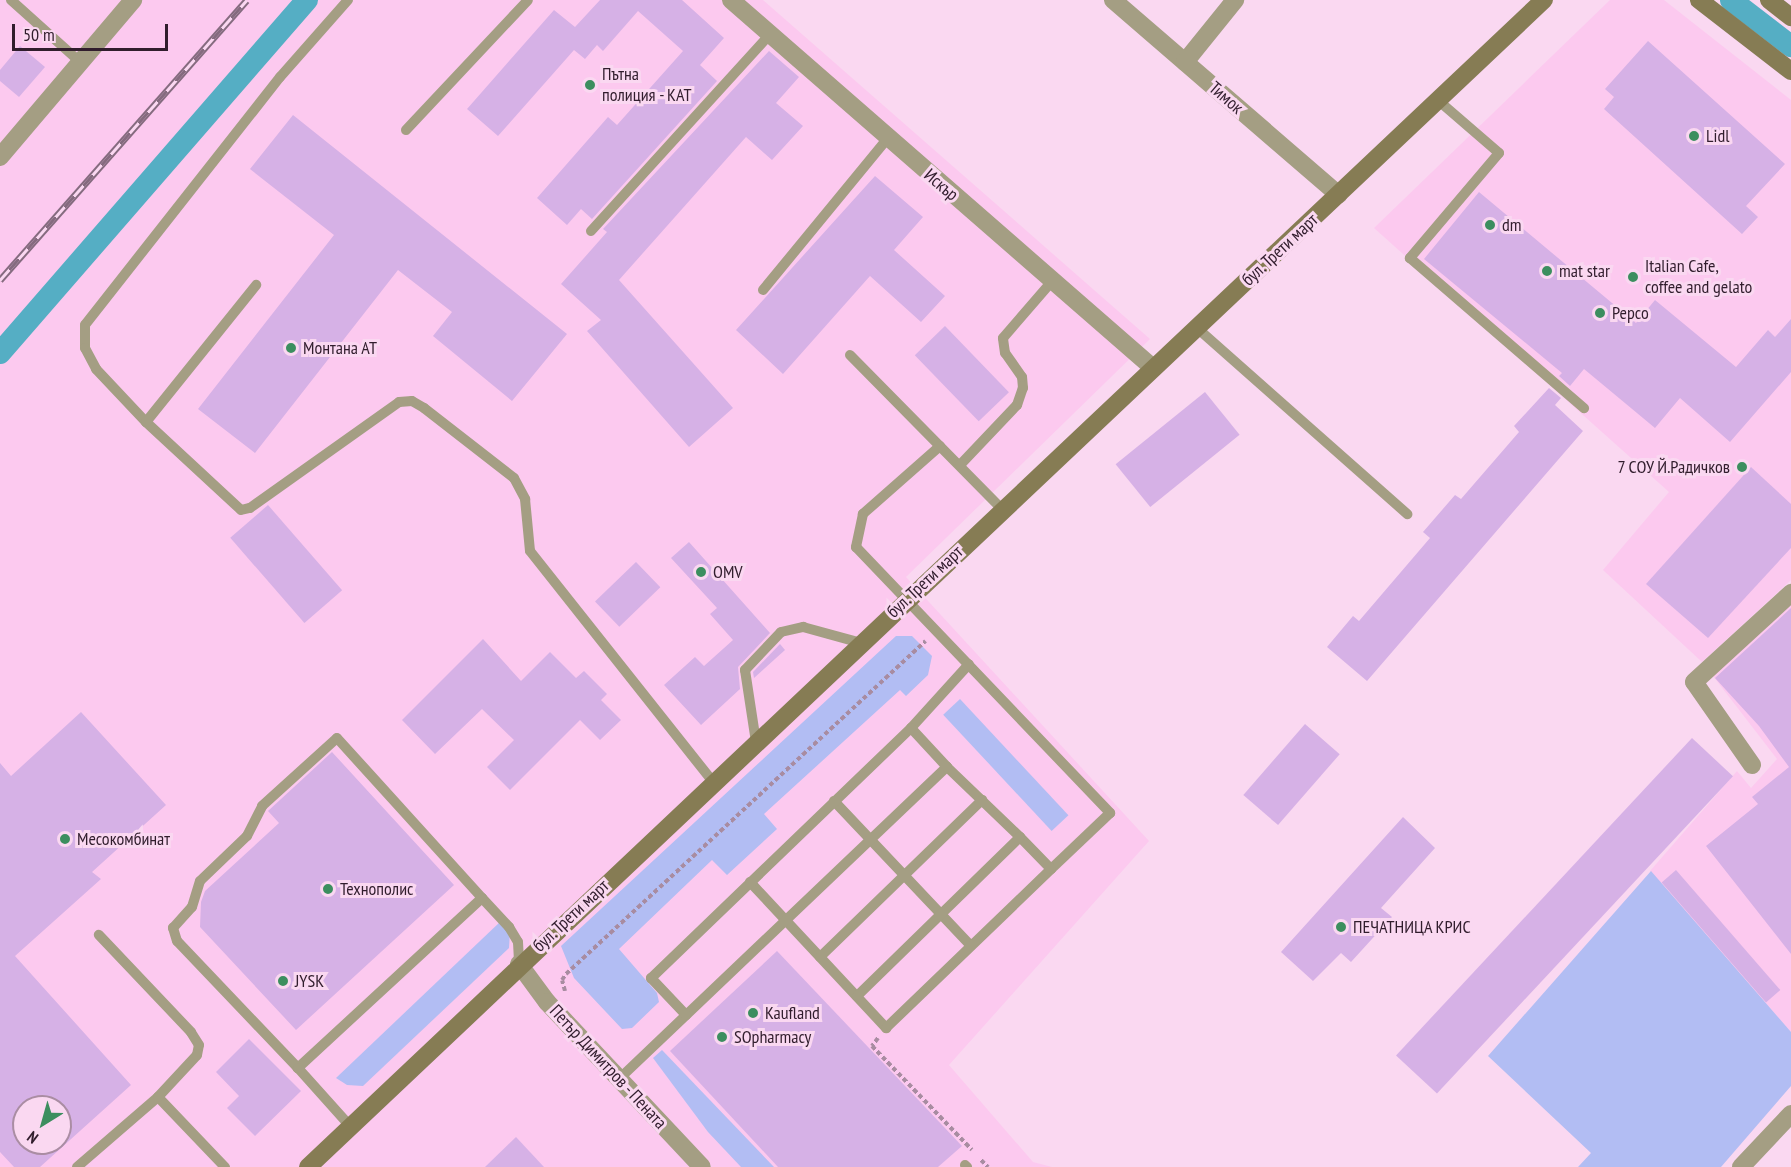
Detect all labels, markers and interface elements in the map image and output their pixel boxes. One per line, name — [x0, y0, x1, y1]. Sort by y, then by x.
scale bar — [15, 12, 171, 50]
text: 50 m — [23, 23, 55, 46]
place label: Пътна полиция - КАТ — [602, 64, 693, 106]
street label: Тимок — [1204, 77, 1248, 119]
marker: Пътна полиция - КАТ — [583, 78, 597, 92]
place label: Lidl — [1706, 125, 1729, 147]
marker: Lidl — [1687, 129, 1701, 143]
street label: Искър — [919, 164, 963, 206]
street label: бул. Трети март — [1237, 209, 1323, 291]
place label: dm — [1502, 214, 1522, 236]
marker: dm — [1483, 218, 1497, 232]
place label: Italian Cafe, coffee and gelato — [1645, 256, 1752, 298]
place label: mat star — [1559, 260, 1610, 282]
marker: mat star — [1540, 264, 1554, 278]
marker: Italian Cafe, coffee and gelato — [1626, 270, 1640, 284]
place label: Pepco — [1612, 302, 1649, 324]
marker: Pepco — [1593, 306, 1607, 320]
place label: Монтана АТ — [303, 337, 377, 359]
marker: Монтана АТ — [284, 341, 298, 355]
place label: 7 СОУ Й.Радичков — [1616, 456, 1730, 478]
marker: 7 СОУ Й.Радичков — [1735, 460, 1749, 474]
street label: бул. Трети март — [882, 541, 968, 623]
place label: OMV — [713, 561, 743, 583]
marker: OMV — [694, 565, 708, 579]
place label: Месокомбинат — [77, 828, 170, 850]
marker: Месокомбинат — [58, 832, 72, 846]
street label: бул. Трети март — [528, 875, 614, 957]
place label: Технополис — [340, 878, 413, 900]
marker: Технополис — [321, 882, 335, 896]
place label: ПЕЧАТНИЦА КРИС — [1353, 916, 1471, 938]
marker: ПЕЧАТНИЦА КРИС — [1334, 920, 1348, 934]
place label: JYSK — [295, 970, 324, 992]
marker: JYSK — [276, 974, 290, 988]
street label: Петър Димитров - Пената — [544, 1000, 672, 1134]
place label: Kaufland — [765, 1002, 820, 1024]
marker: Kaufland — [746, 1006, 760, 1020]
place label: SOpharmacy — [734, 1026, 811, 1048]
marker: SOpharmacy — [715, 1030, 729, 1044]
north arrow — [12, 1095, 72, 1155]
text: N — [23, 1127, 42, 1148]

